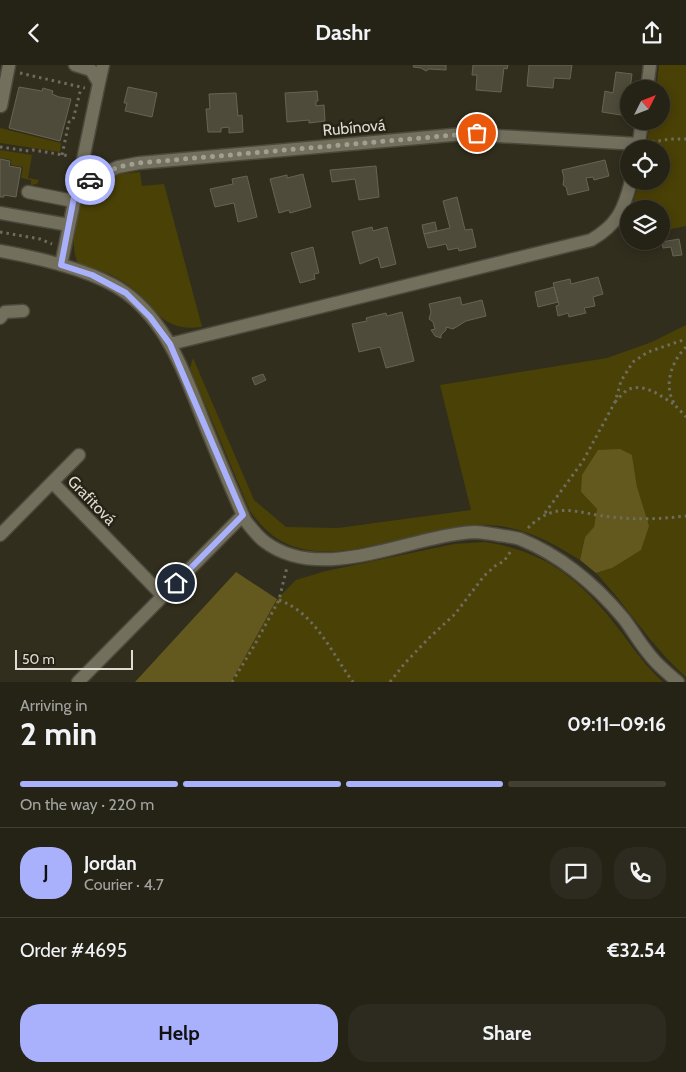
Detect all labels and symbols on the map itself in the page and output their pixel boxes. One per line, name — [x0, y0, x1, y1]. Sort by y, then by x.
north arrow — [620, 80, 670, 130]
pin — [456, 112, 498, 154]
street label: Rubínová — [322, 115, 387, 140]
courier — [65, 155, 115, 205]
street label: Grafitová — [64, 472, 120, 529]
pin — [155, 562, 197, 604]
scale bar — [15, 647, 132, 670]

